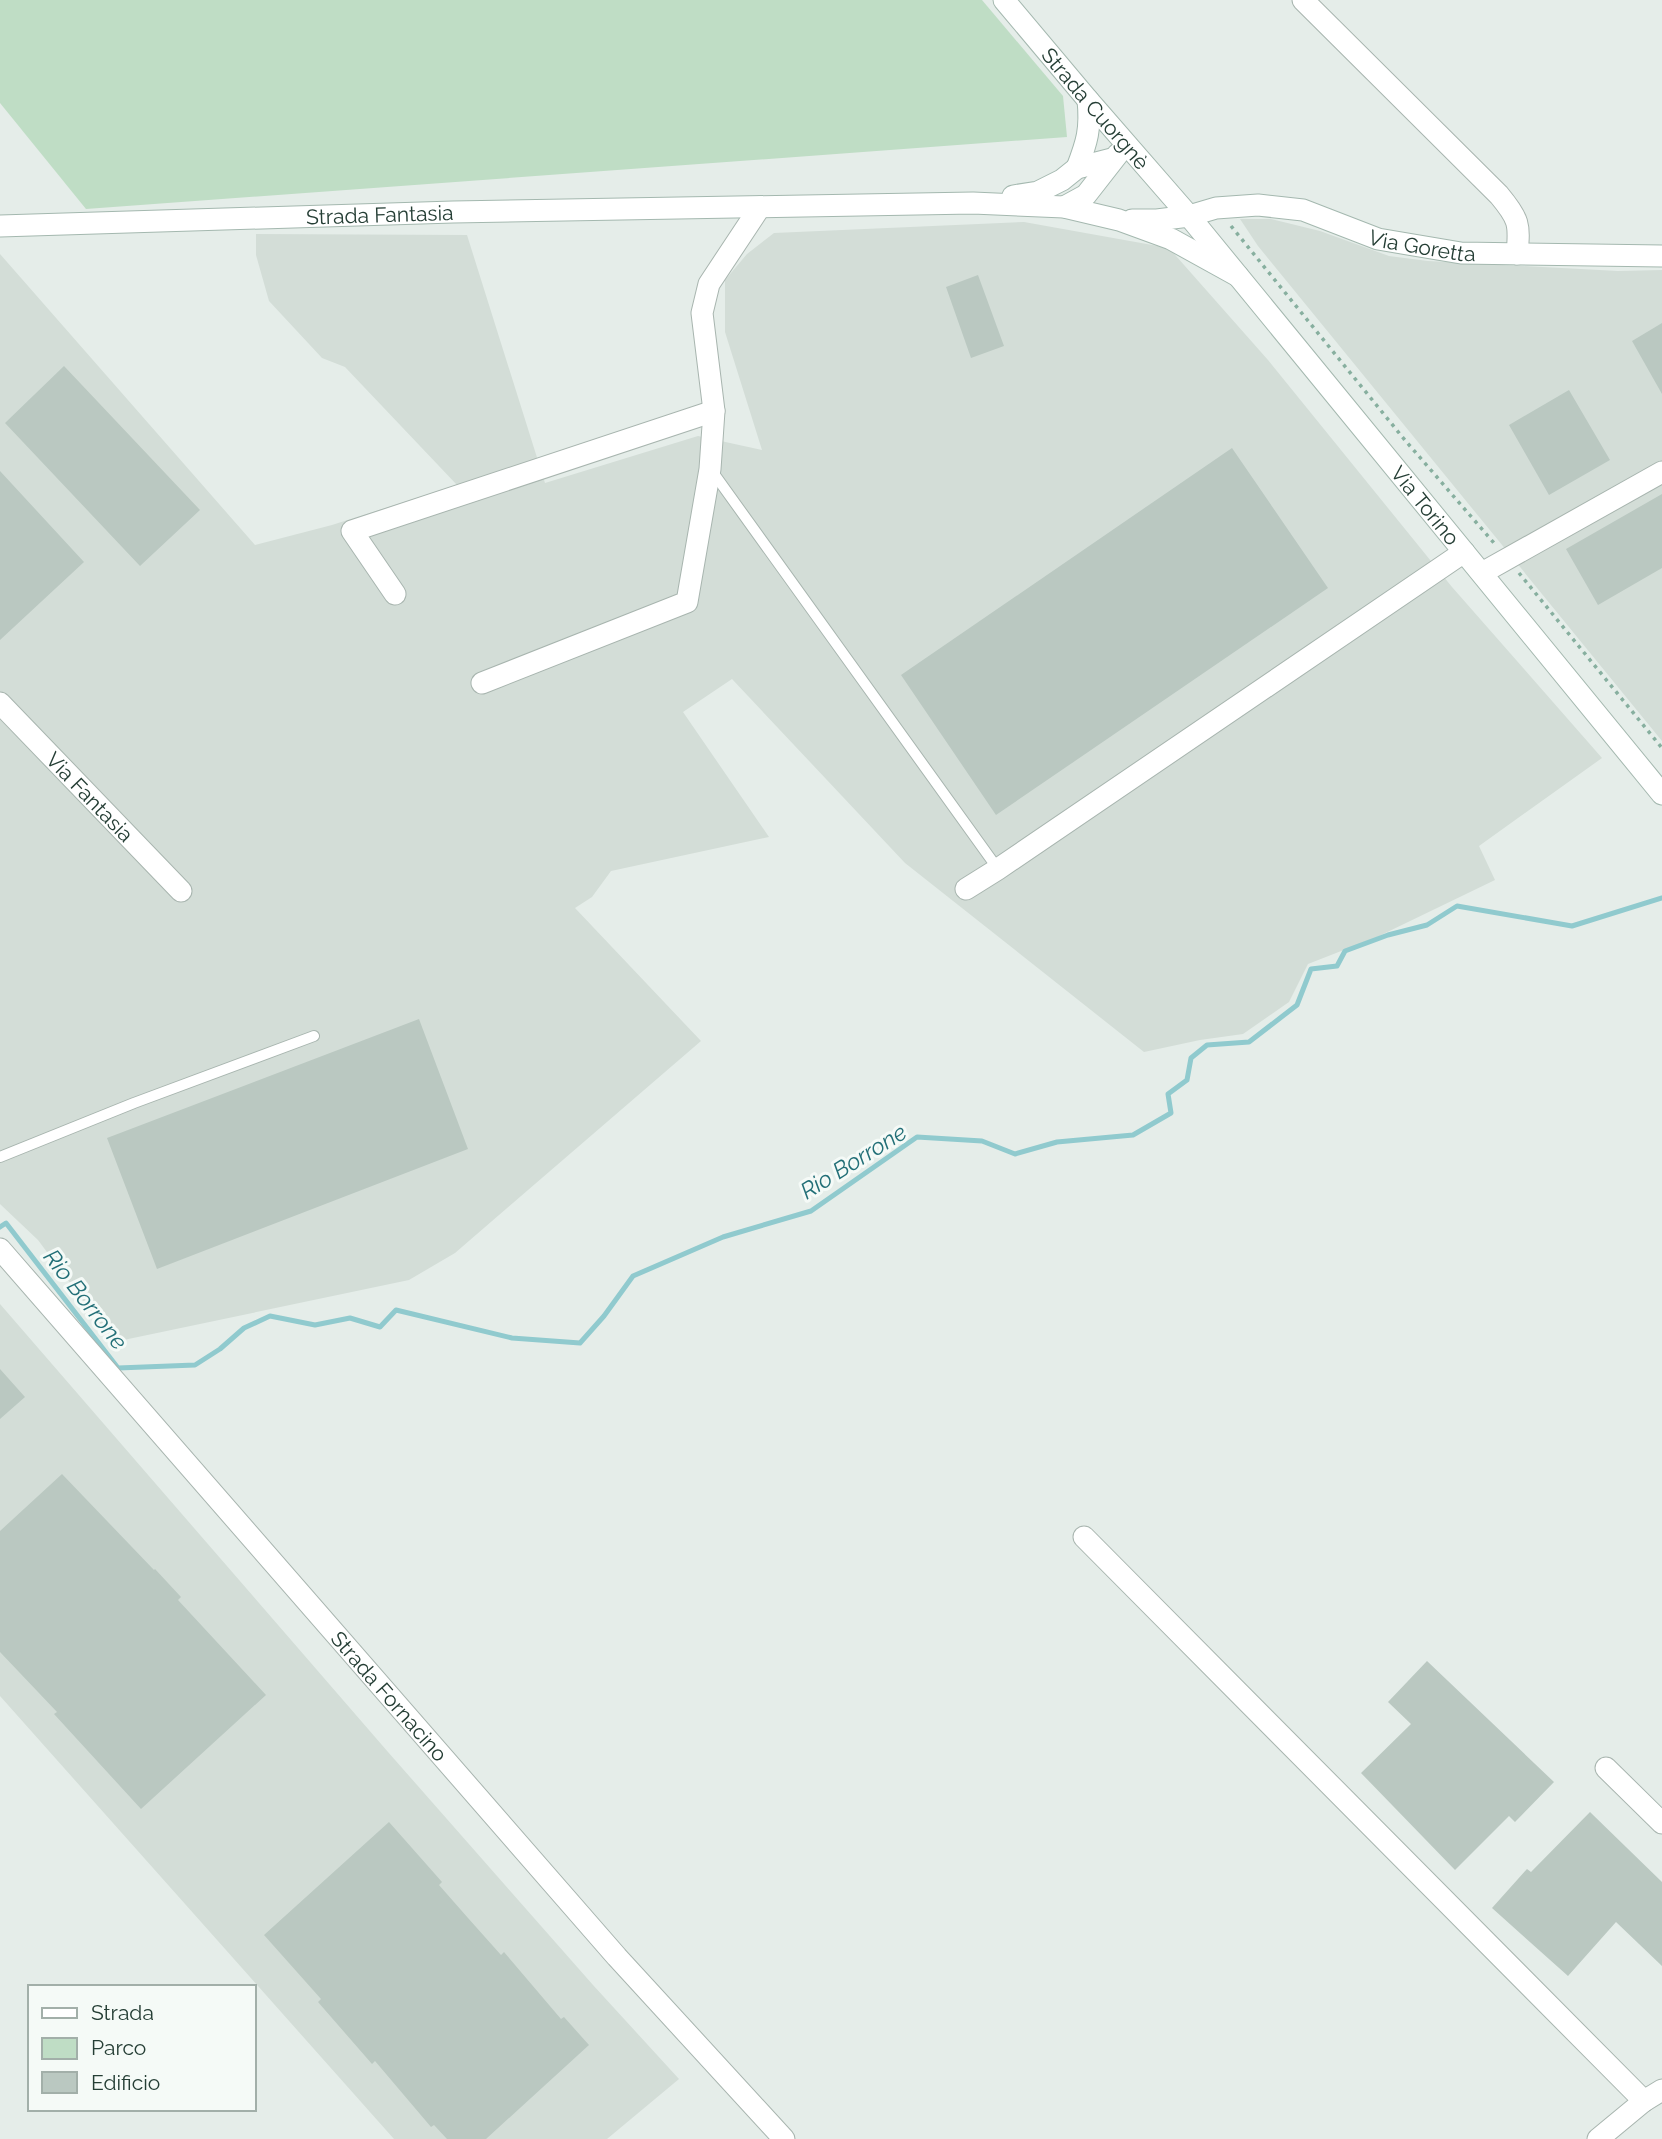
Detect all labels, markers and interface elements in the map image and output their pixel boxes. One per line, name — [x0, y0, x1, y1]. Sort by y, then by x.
street label: Strada Cuorgnè — [1037, 42, 1155, 174]
street label: Strada Fantasia — [306, 199, 454, 229]
street label: Via Goretta — [1365, 224, 1476, 266]
street label: Via Torino — [1386, 461, 1465, 550]
street label: Via Fantasia — [41, 747, 139, 847]
water label: Rio Borrone — [795, 1118, 911, 1204]
water label: Rio Borrone — [38, 1243, 134, 1355]
street label: Strada Fornacino — [326, 1626, 453, 1766]
legend — [28, 1985, 256, 2111]
text: Strada — [91, 2000, 154, 2025]
text: Parco — [91, 2035, 146, 2060]
text: Edificio — [91, 2070, 160, 2095]

